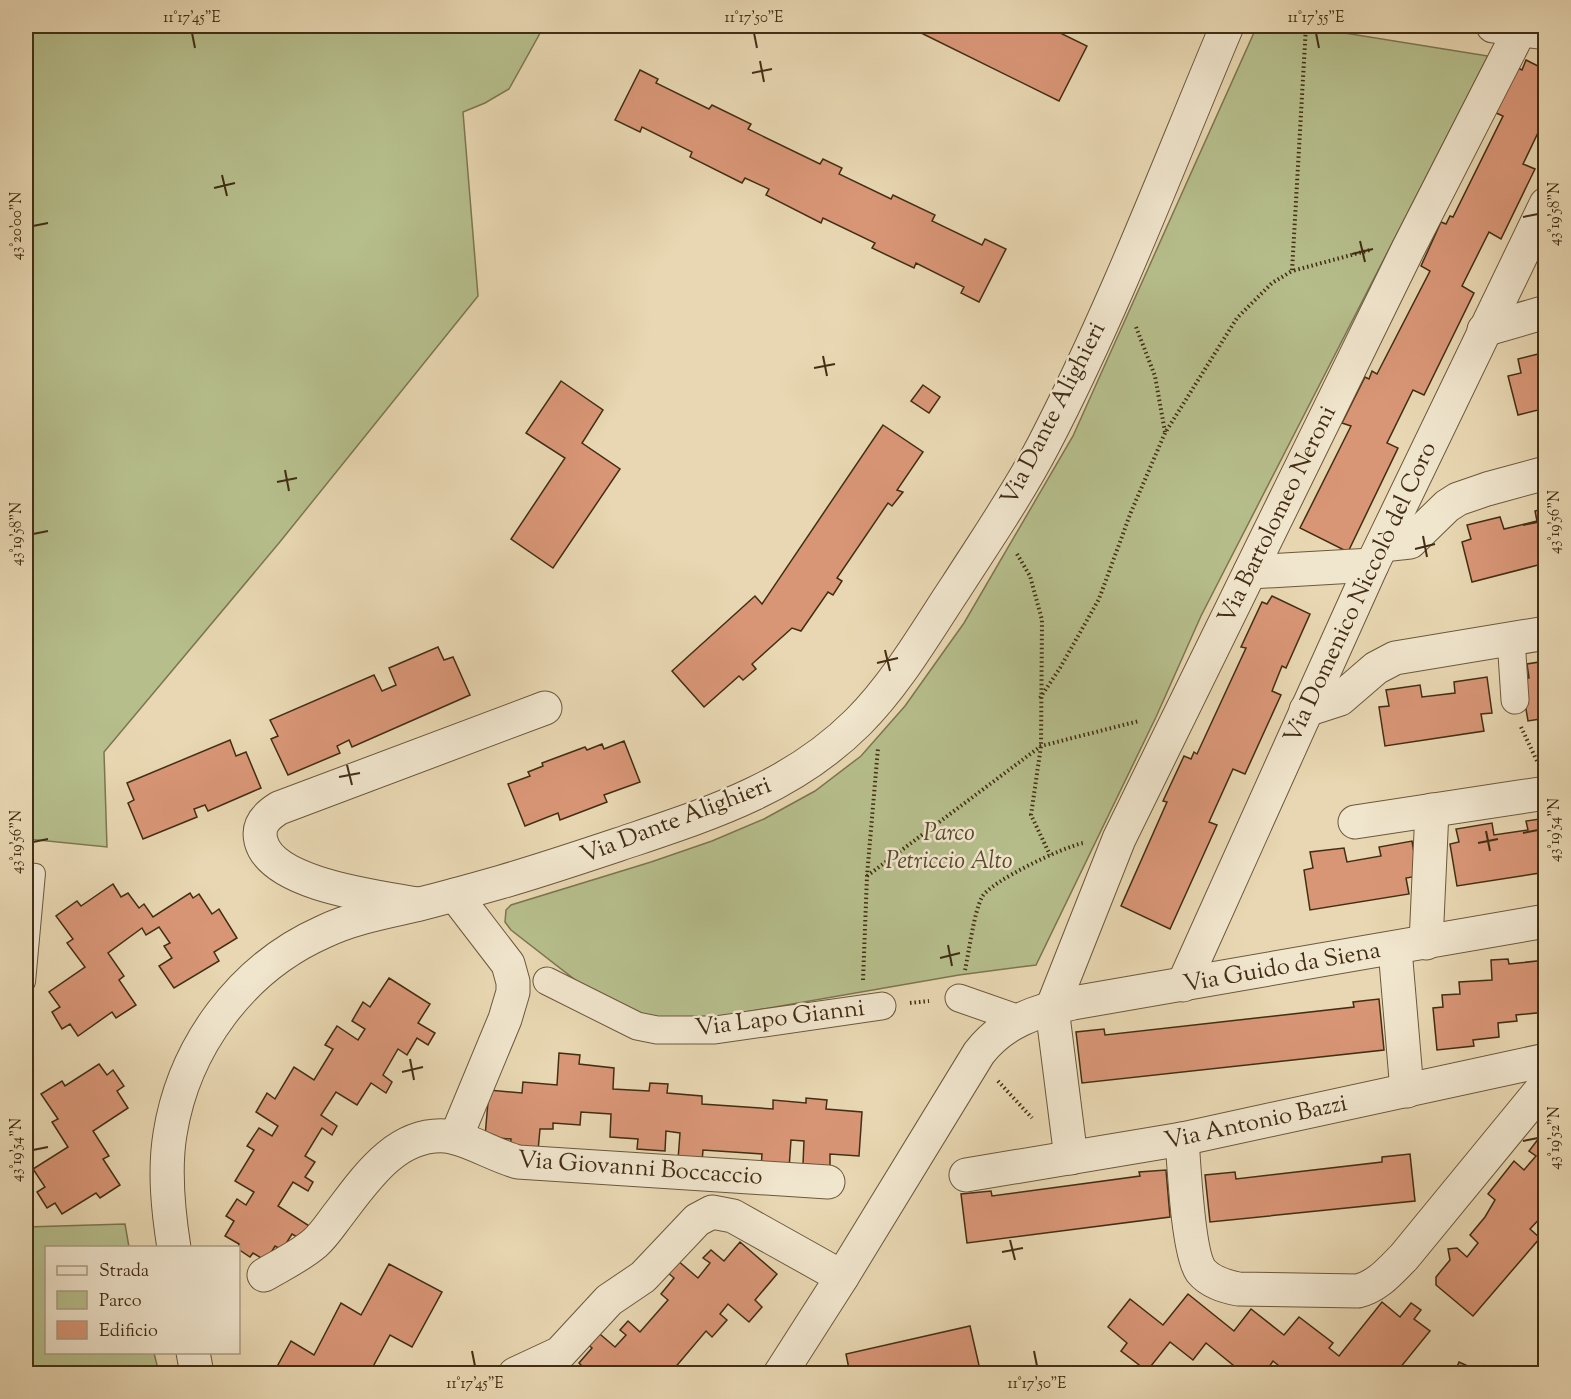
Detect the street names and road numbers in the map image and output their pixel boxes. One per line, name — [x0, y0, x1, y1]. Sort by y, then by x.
street label: Via Dante Alighieri — [993, 316, 1115, 512]
street label: Via Bartolomeo Neroni — [1210, 400, 1346, 630]
street label: Via Domenico Niccolò del Coro — [1276, 437, 1446, 749]
street label: Via Dante Alighieri — [576, 769, 776, 873]
street label: Via Guido da Siena — [1181, 934, 1383, 1002]
street label: Via Lapo Gianni — [693, 992, 867, 1046]
street label: Via Antonio Bazzi — [1162, 1087, 1351, 1159]
street label: Via Giovanni Boccaccio — [516, 1143, 764, 1195]

